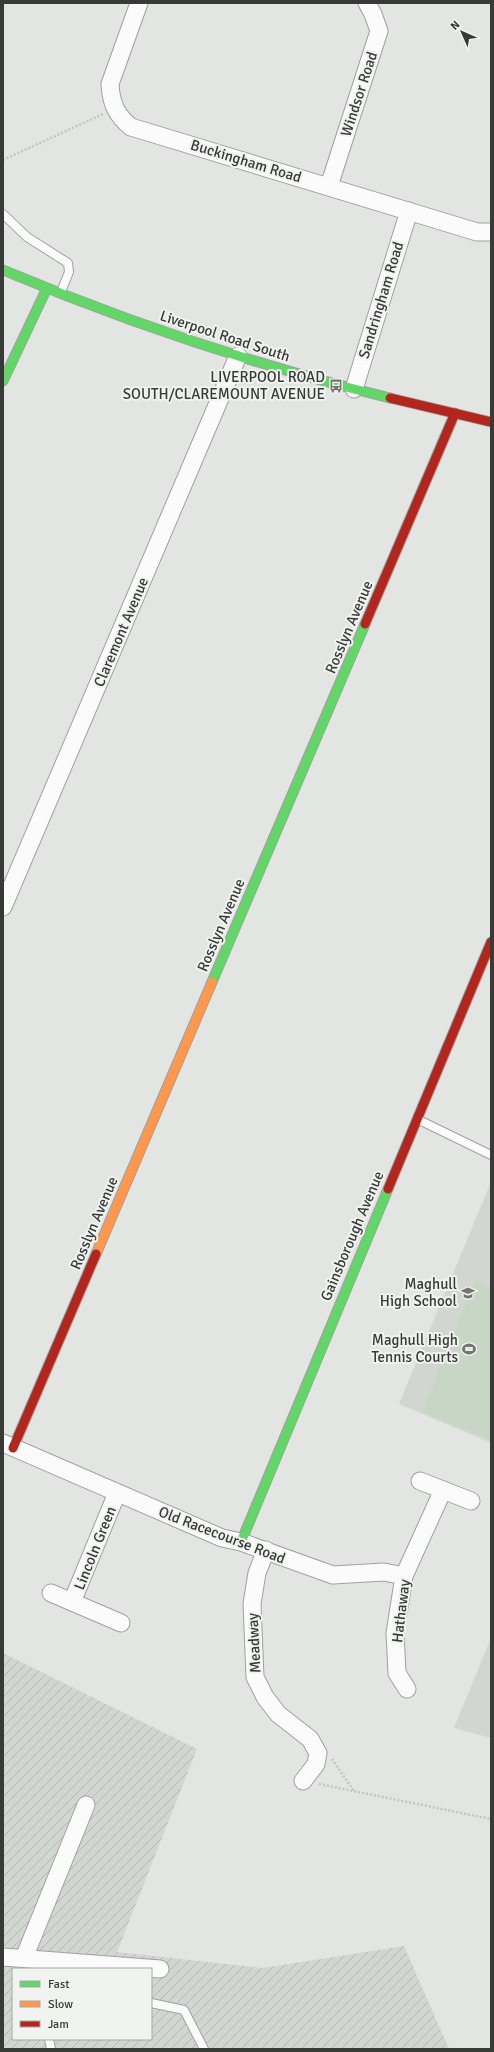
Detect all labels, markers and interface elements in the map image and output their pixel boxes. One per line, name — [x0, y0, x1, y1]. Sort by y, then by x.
north arrow — [442, 12, 482, 52]
text: N — [448, 18, 463, 33]
street label: Windsor Road — [337, 49, 381, 139]
street label: Buckingham Road — [188, 136, 304, 186]
street label: Sandringham Road — [355, 239, 407, 361]
street label: Liverpool Road South — [158, 306, 292, 366]
place label: LIVERPOOL ROAD SOUTH/CLAREMOUNT AVENUE — [123, 368, 325, 403]
bus stop icon: LIVERPOOL ROAD SOUTH/CLAREMOUNT AVENUE — [328, 378, 344, 394]
street label: Claremont Avenue — [90, 575, 152, 689]
street label: Rosslyn Avenue — [321, 578, 377, 676]
street label: Rosslyn Avenue — [193, 876, 249, 974]
street label: Gainsborough Avenue — [316, 1168, 388, 1304]
street label: Rosslyn Avenue — [66, 1174, 122, 1272]
place label: Maghull High School — [380, 1275, 457, 1310]
school or university icon: Maghull High School — [460, 1285, 476, 1301]
place label: Maghull High Tennis Courts — [371, 1331, 458, 1366]
sports icon: Maghull High Tennis Courts — [461, 1341, 477, 1357]
street label: Old Racecourse Road — [156, 1503, 288, 1567]
street label: Lincoln Green — [70, 1504, 120, 1592]
street label: Hathaway — [388, 1578, 414, 1644]
street label: Meadway — [243, 1612, 265, 1674]
legend — [12, 1968, 152, 2040]
text: Fast — [48, 1977, 69, 1992]
text: Slow — [48, 1997, 73, 2012]
text: Jam — [48, 2017, 69, 2032]

